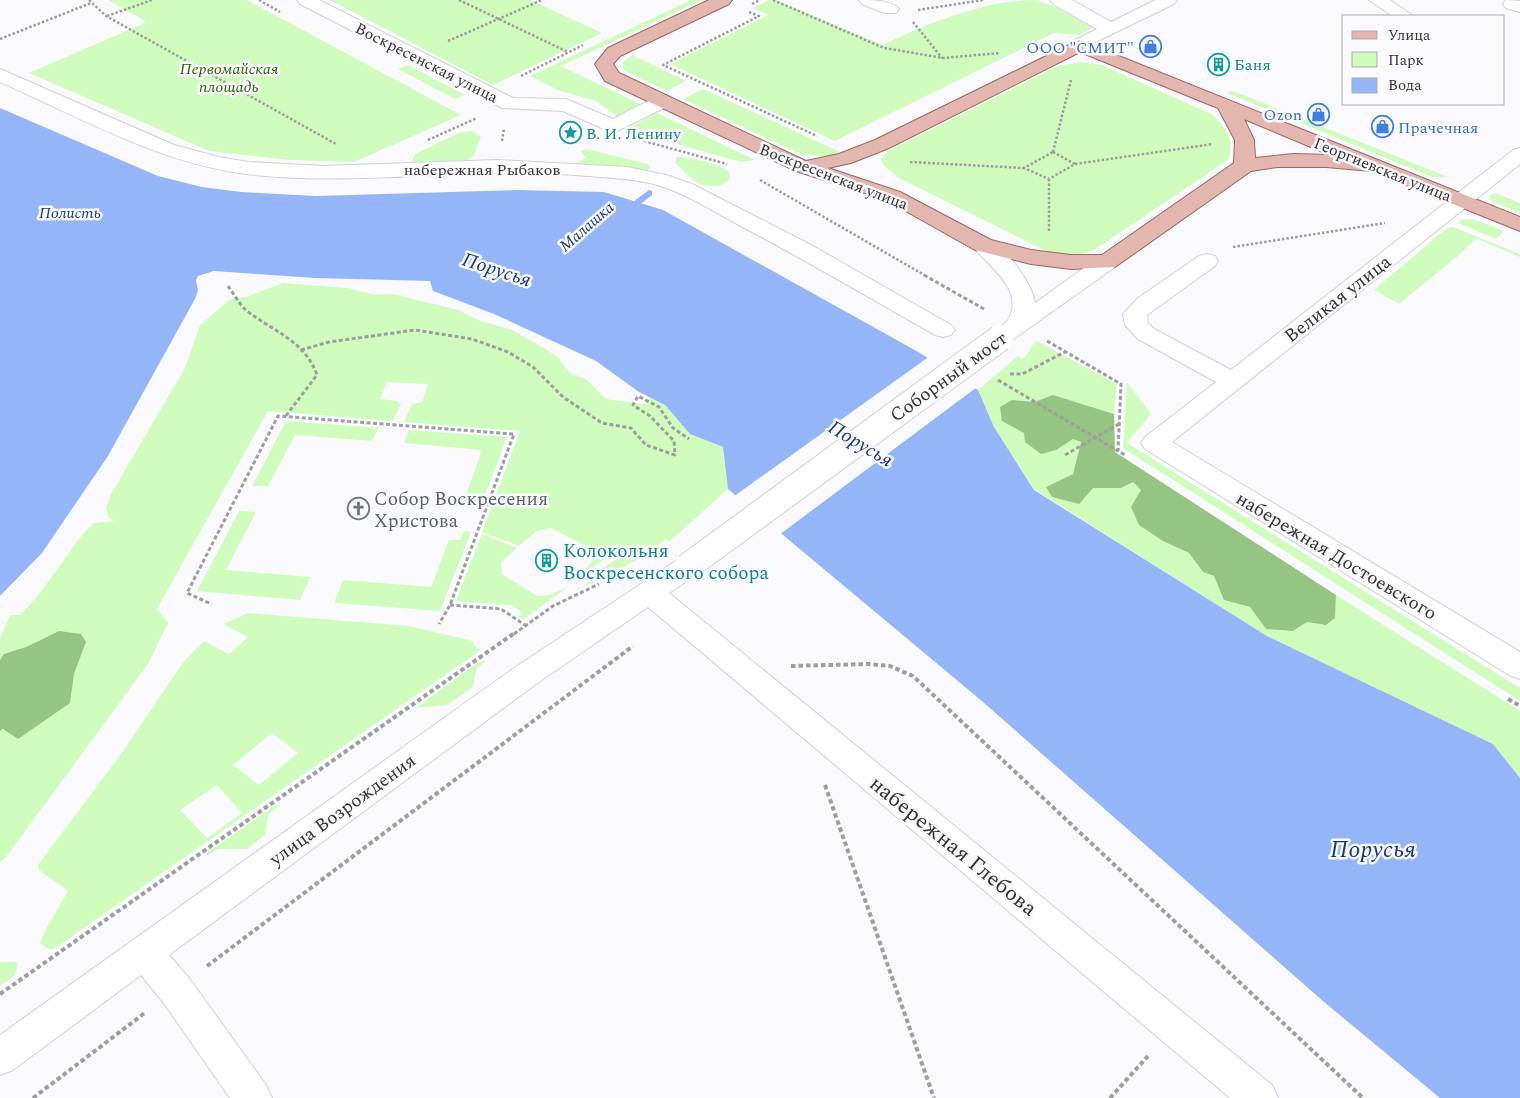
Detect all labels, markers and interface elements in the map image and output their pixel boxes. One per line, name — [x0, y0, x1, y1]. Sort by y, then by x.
legend — [1342, 15, 1505, 105]
street label: Воскресенская улица — [351, 16, 502, 109]
text: Улица — [1388, 24, 1431, 47]
shop icon: ООО "СМИТ" — [1138, 35, 1162, 59]
place label: ООО "СМИТ" — [1026, 36, 1134, 60]
text: Парк — [1388, 49, 1424, 72]
building icon: Баня — [1206, 52, 1230, 76]
place label: Баня — [1234, 53, 1271, 77]
park label: Первомайская площадь — [180, 57, 279, 99]
text: Вода — [1388, 74, 1422, 97]
shop icon: Ozon — [1306, 102, 1330, 126]
place label: Ozon — [1264, 103, 1302, 127]
shop icon: Прачечная — [1370, 115, 1394, 139]
place label: Прачечная — [1398, 116, 1478, 140]
place icon: В. И. Ленину — [558, 121, 582, 145]
place label: В. И. Ленину — [586, 122, 682, 146]
street label: Георгиевская улица — [1310, 131, 1455, 209]
street label: Воскресенская улица — [756, 137, 912, 216]
street label: набережная Рыбаков — [404, 158, 560, 182]
water label: Малашка — [554, 196, 619, 257]
water label: Полисть — [39, 201, 101, 225]
water label: Порусья — [458, 245, 536, 295]
street label: Великая улица — [1278, 248, 1398, 350]
street label: Соборный мост — [884, 325, 1014, 430]
water label: Порусья — [822, 413, 899, 475]
place label: Собор Воскресения Христова — [374, 485, 548, 536]
street label: набережная Достоевского — [1230, 485, 1442, 628]
church icon: Собор Воскресения Христова — [346, 497, 370, 521]
place label: Колокольня Воскресенского собора — [563, 537, 769, 588]
building icon: Колокольня Воскресенского собора — [535, 549, 559, 573]
street label: улица Возрождения — [263, 747, 422, 874]
street label: набережная Глебова — [862, 768, 1044, 925]
water label: Порусья — [1330, 832, 1416, 868]

